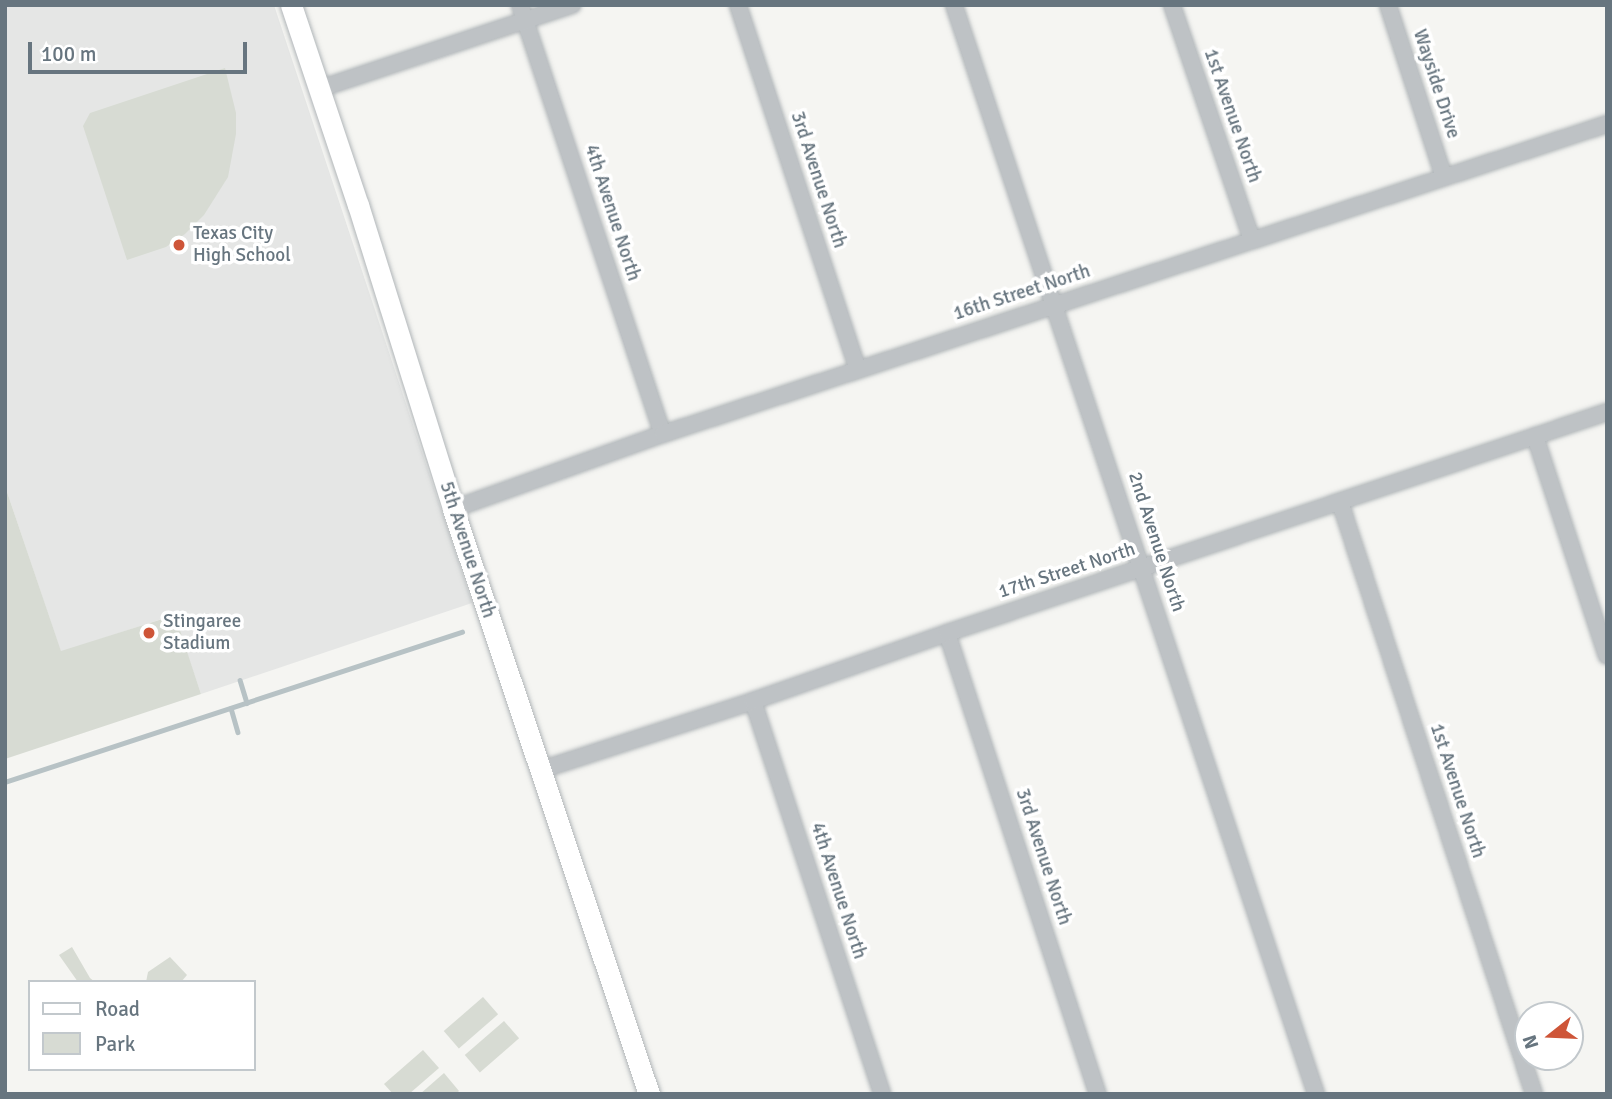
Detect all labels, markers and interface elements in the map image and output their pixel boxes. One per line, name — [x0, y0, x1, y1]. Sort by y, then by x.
street label: Wayside Drive — [1408, 27, 1464, 141]
scale bar — [32, 28, 250, 72]
text: 100 m — [41, 41, 96, 67]
street label: 1st Avenue North — [1198, 46, 1266, 186]
street label: 3rd Avenue North — [785, 109, 851, 251]
street label: 4th Avenue North — [579, 142, 645, 284]
place label: Texas City High School — [193, 223, 291, 267]
marker: Texas City High School — [171, 237, 187, 253]
street label: 16th Street North — [951, 260, 1093, 326]
street label: 2nd Avenue North — [1123, 469, 1189, 615]
street label: 5th Avenue North — [434, 479, 500, 621]
street label: 17th Street North — [996, 538, 1138, 604]
place label: Stingaree Stadium — [163, 611, 241, 655]
marker: Stingaree Stadium — [141, 625, 157, 641]
street label: 1st Avenue North — [1424, 721, 1490, 861]
street label: 3rd Avenue North — [1010, 786, 1076, 928]
street label: 4th Avenue North — [805, 820, 871, 962]
legend — [28, 980, 256, 1071]
text: Road — [95, 996, 140, 1022]
north arrow — [1514, 1001, 1584, 1071]
text: Park — [95, 1031, 135, 1057]
text: N — [1517, 1032, 1544, 1052]

